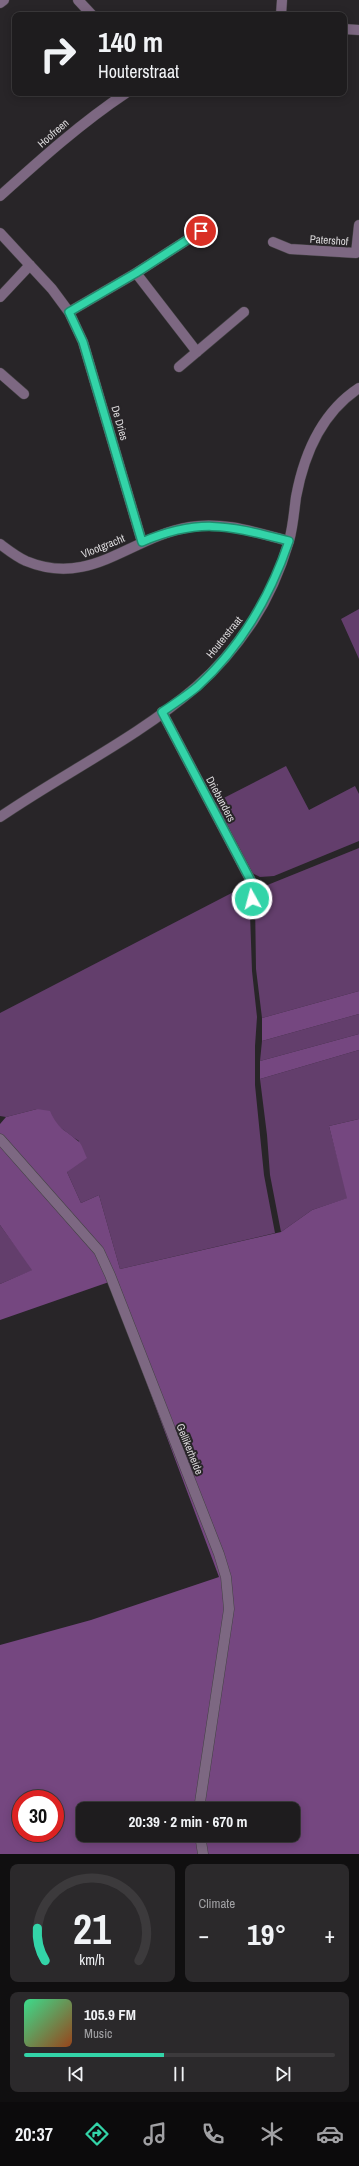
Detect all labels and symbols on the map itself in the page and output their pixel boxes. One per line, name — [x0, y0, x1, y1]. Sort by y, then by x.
street label: Hoofreen — [34, 116, 72, 150]
pin — [184, 214, 218, 248]
street label: Patershof — [309, 232, 349, 248]
street label: De Dries — [108, 404, 132, 442]
street label: Vlootgracht — [79, 531, 127, 561]
street label: Houterstraat — [203, 613, 245, 661]
street label: Driebunders — [203, 774, 239, 825]
position arrow — [231, 878, 273, 920]
street label: Gellikerheide — [173, 1422, 207, 1476]
speed limit sign: 30 — [12, 1790, 64, 1842]

